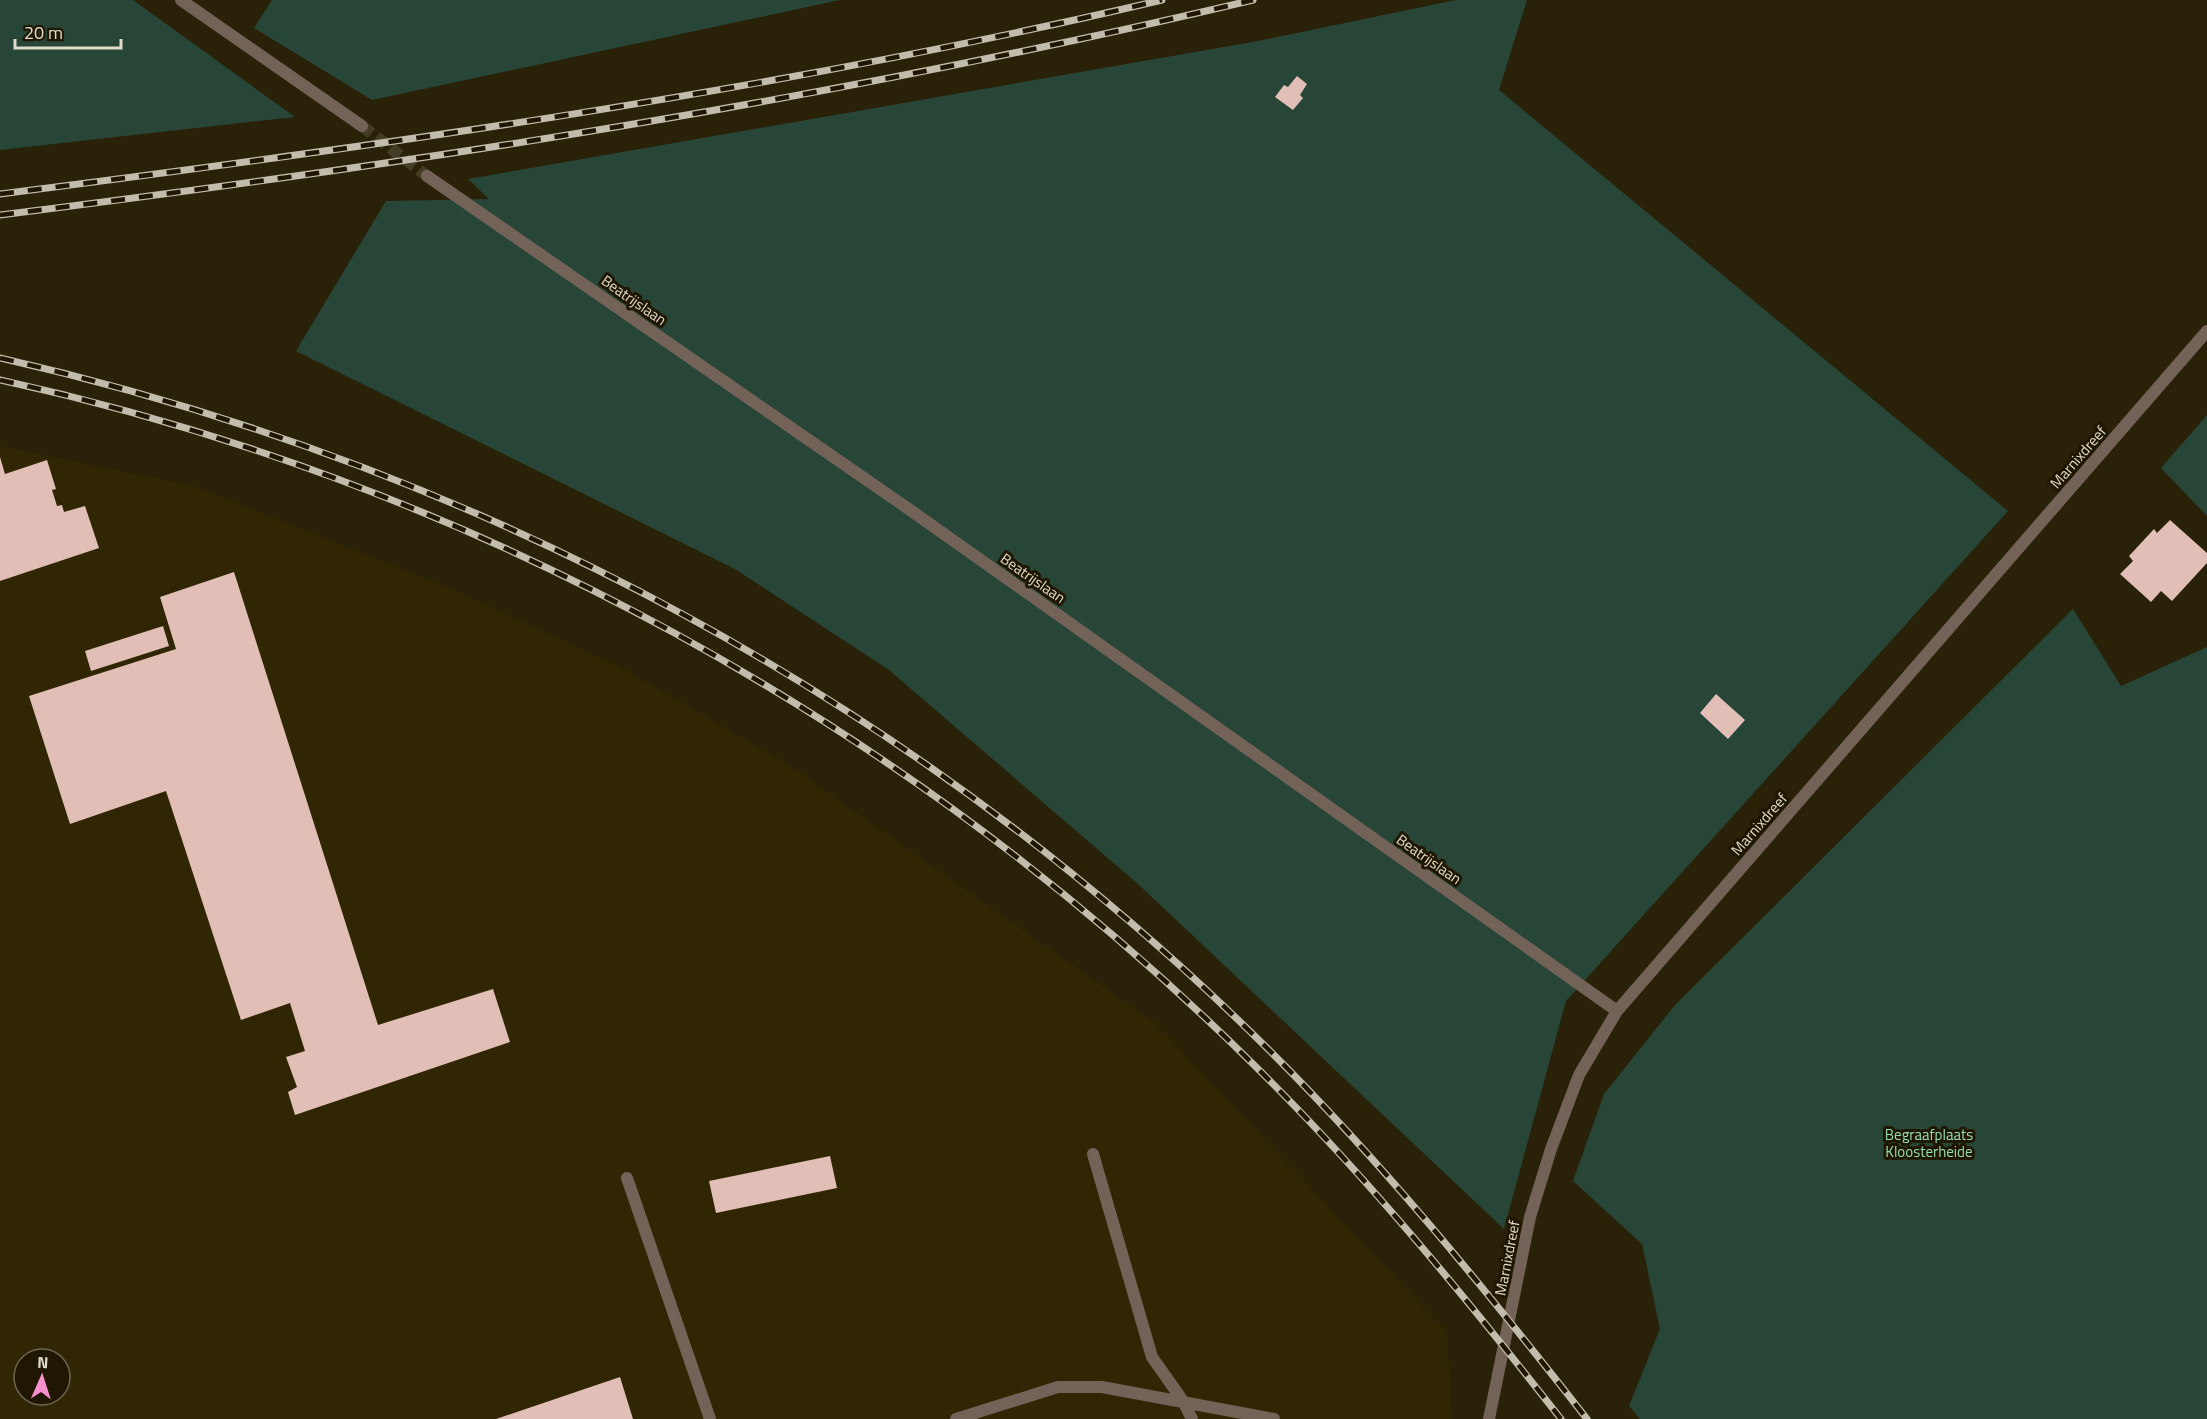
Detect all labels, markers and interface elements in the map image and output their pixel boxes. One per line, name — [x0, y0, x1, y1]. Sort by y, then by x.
scale bar — [15, 12, 122, 50]
text: 20 m — [24, 19, 63, 46]
street label: Beatrijslaan — [597, 269, 671, 331]
street label: Marnixdreef — [2044, 421, 2112, 493]
street label: Beatrijslaan — [996, 547, 1070, 609]
street label: Marnixdreef — [1725, 788, 1793, 860]
street label: Beatrijslaan — [1392, 828, 1466, 890]
park label: Begraafplaats Kloosterheide — [1885, 1123, 1973, 1163]
street label: Marnixdreef — [1488, 1218, 1526, 1298]
north arrow — [12, 1347, 72, 1407]
text: N — [37, 1350, 49, 1374]

